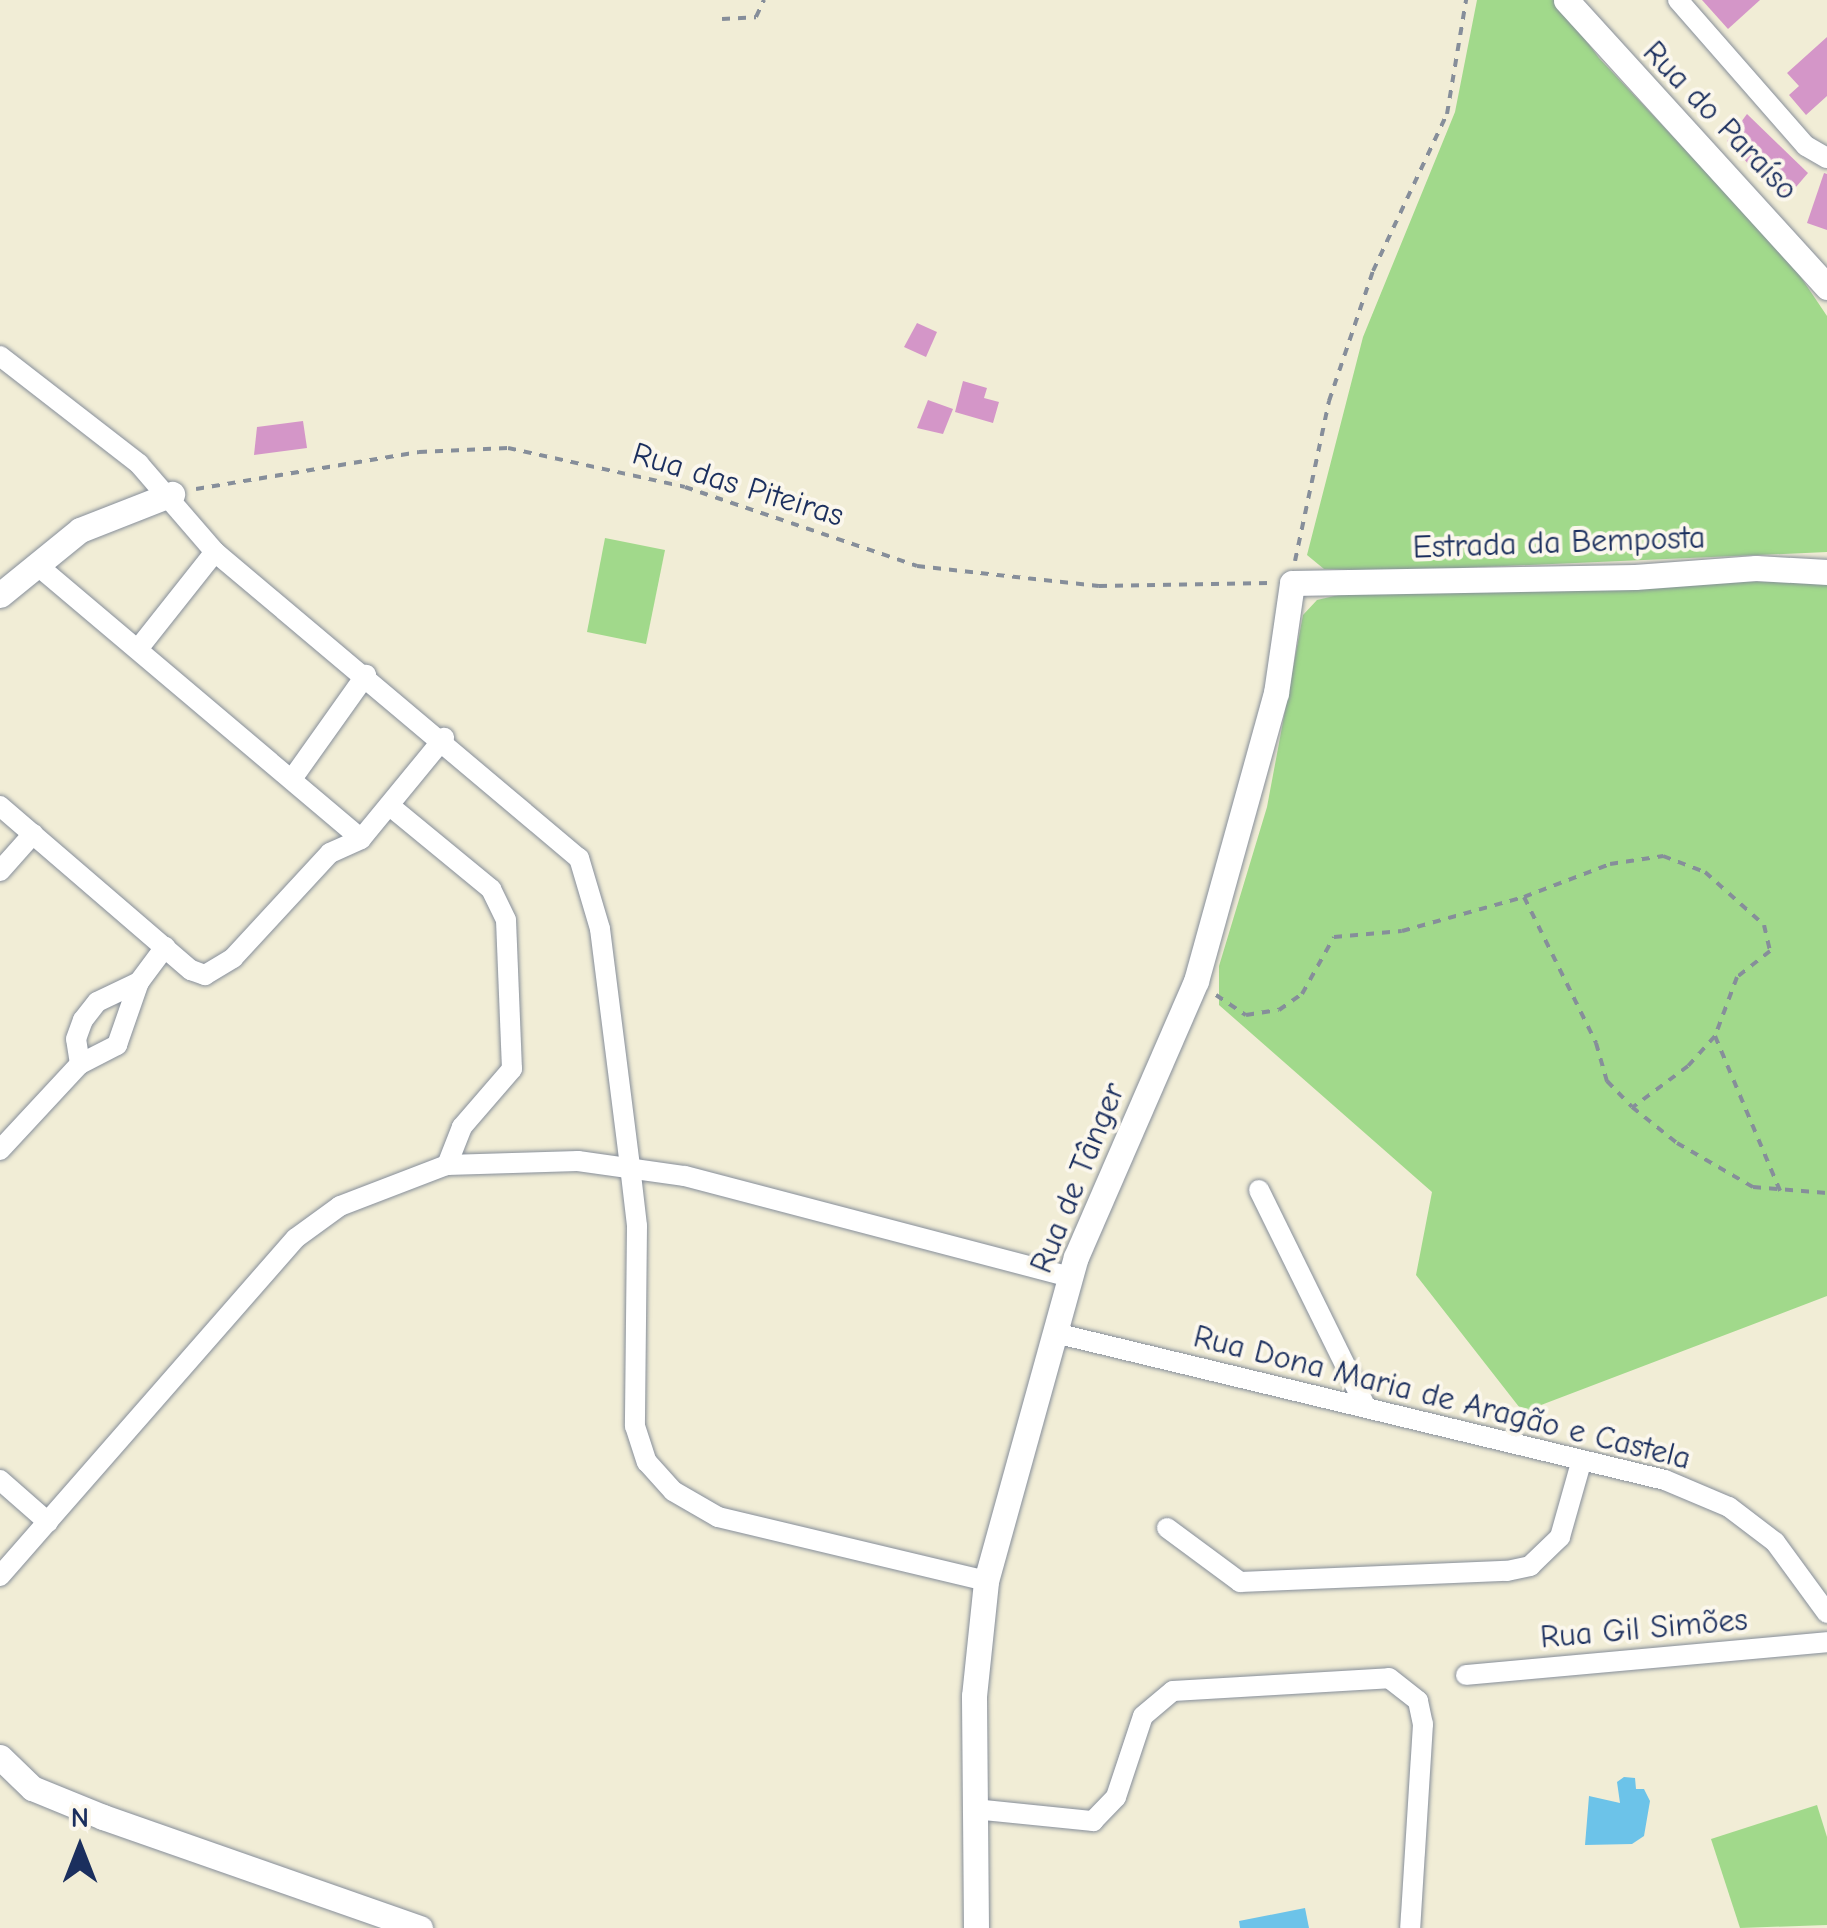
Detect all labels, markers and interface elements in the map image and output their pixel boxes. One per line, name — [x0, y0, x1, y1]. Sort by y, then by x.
street label: Rua do Paraíso — [1635, 33, 1805, 209]
street label: Rua das Piteiras — [628, 435, 848, 535]
street label: Estrada da Bemposta — [1412, 519, 1706, 567]
street label: Rua de Tânger — [1022, 1077, 1134, 1279]
street label: Rua Dona Maria de Aragão e Castela — [1189, 1318, 1695, 1478]
street label: Rua Gil Simões — [1539, 1601, 1749, 1657]
north arrow — [30, 1798, 130, 1898]
text: N — [71, 1802, 89, 1834]

